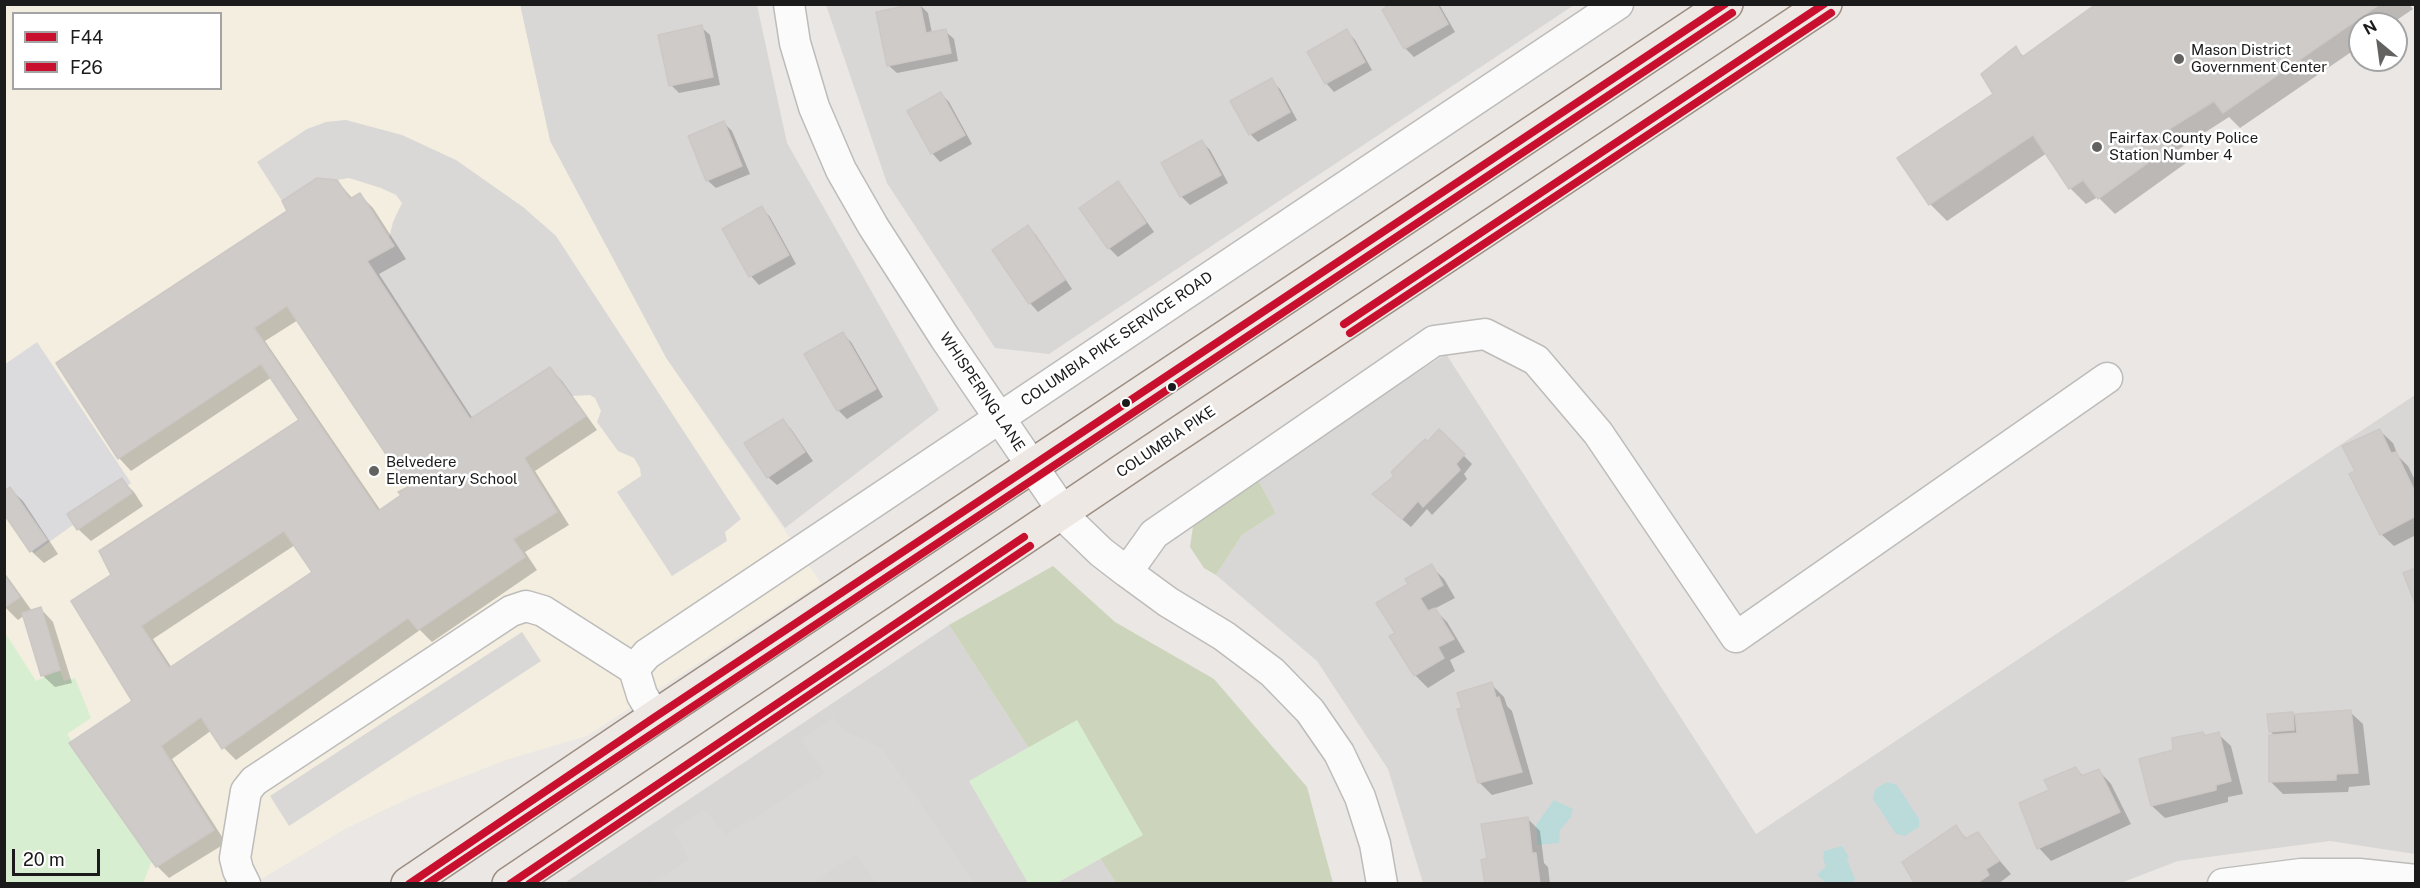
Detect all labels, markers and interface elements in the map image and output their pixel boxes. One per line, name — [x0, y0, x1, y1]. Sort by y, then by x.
legend — [12, 12, 222, 90]
north arrow — [2348, 12, 2408, 72]
text: N — [2360, 16, 2380, 39]
text: F44 — [70, 27, 103, 48]
place label: Mason District Government Center — [2191, 41, 2327, 76]
marker: Mason District Government Center — [2172, 52, 2186, 66]
text: F26 — [70, 57, 103, 78]
place label: Fairfax County Police Station Number 4 — [2109, 129, 2258, 164]
marker: Fairfax County Police Station Number 4 — [2090, 140, 2104, 154]
street label: COLUMBIA PIKE SERVICE ROAD — [1018, 268, 1216, 410]
street label: WHISPERING LANE — [936, 329, 1028, 455]
unlabelled marker — [1166, 381, 1178, 393]
unlabelled marker — [1120, 397, 1132, 409]
street label: COLUMBIA PIKE — [1113, 402, 1219, 482]
place label: Belvedere Elementary School — [386, 453, 518, 488]
marker: Belvedere Elementary School — [367, 464, 381, 478]
scale bar — [15, 837, 104, 875]
text: 20 m — [23, 849, 65, 870]

